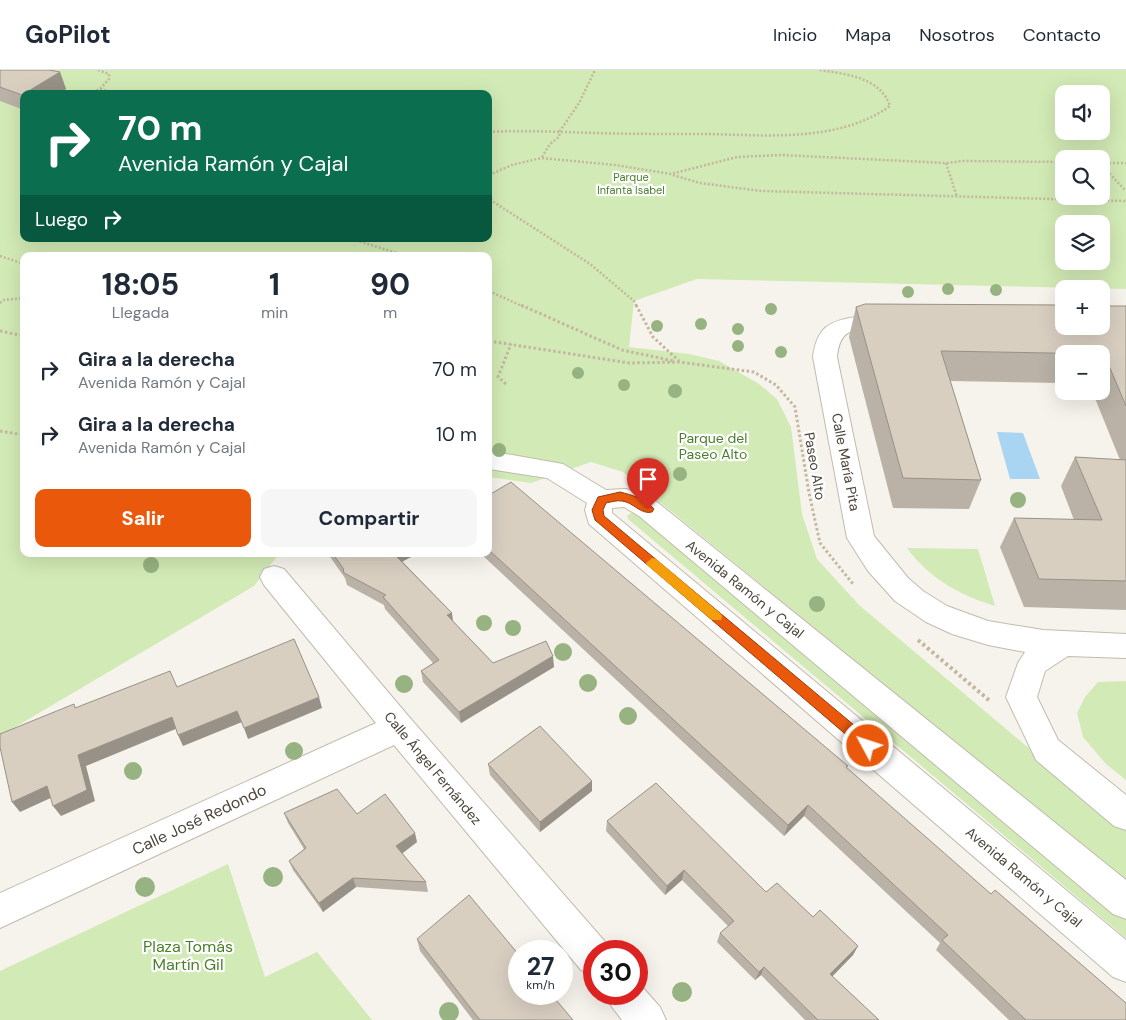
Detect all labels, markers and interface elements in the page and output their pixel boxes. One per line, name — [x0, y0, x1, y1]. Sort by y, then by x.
text: GoPilot — [25, 19, 111, 50]
text: Inicio — [773, 23, 817, 47]
text: Mapa — [845, 23, 891, 47]
text: Nosotros — [919, 23, 995, 47]
text: Contacto — [1023, 23, 1101, 47]
map controls — [1055, 85, 1110, 400]
button: sound — [1055, 85, 1110, 140]
text: 70 m — [118, 105, 202, 151]
icon: right — [35, 110, 100, 175]
text: Avenida Ramón y Cajal — [118, 149, 348, 178]
button: search — [1055, 150, 1110, 205]
park label: Parque Infanta Isabel — [597, 170, 665, 197]
icon: right — [98, 205, 126, 233]
text: Luego — [35, 207, 88, 232]
button: layers — [1055, 215, 1110, 270]
text: 18:05 — [102, 265, 179, 304]
text: 1 — [269, 265, 280, 304]
text: 90 — [370, 265, 410, 304]
button: + — [1055, 280, 1110, 335]
text: Llegada — [112, 302, 169, 323]
text: min — [261, 302, 288, 323]
text: m — [383, 302, 397, 323]
button: − — [1055, 345, 1110, 400]
text: Gira a la derecha — [78, 347, 235, 372]
icon: right — [35, 356, 63, 384]
text: 70 m — [432, 357, 477, 382]
text: Avenida Ramón y Cajal — [78, 372, 246, 393]
text: Gira a la derecha — [78, 412, 235, 437]
street label: Calle María Pita — [828, 412, 864, 512]
icon: right — [35, 421, 63, 449]
text: 10 m — [436, 422, 477, 447]
park label: Parque del Paseo Alto — [679, 429, 747, 463]
street label: Paseo Alto — [800, 431, 830, 501]
text: Avenida Ramón y Cajal — [78, 437, 246, 458]
pin — [627, 458, 669, 509]
icon: arrive — [634, 465, 662, 493]
button: Salir — [35, 489, 251, 547]
button: Compartir — [261, 489, 477, 547]
street label: Avenida Ramón y Cajal — [682, 536, 808, 642]
street label: Calle Ángel Fernández — [380, 708, 486, 828]
position arrow — [841, 719, 893, 771]
street label: Calle José Redondo — [129, 779, 270, 860]
street label: Avenida Ramón y Cajal — [962, 823, 1086, 931]
park label: Plaza Tomás Martín Gil — [143, 936, 233, 975]
speed limit sign: 30 — [583, 940, 648, 1005]
text: 27 — [527, 950, 554, 983]
text: km/h — [526, 977, 555, 993]

